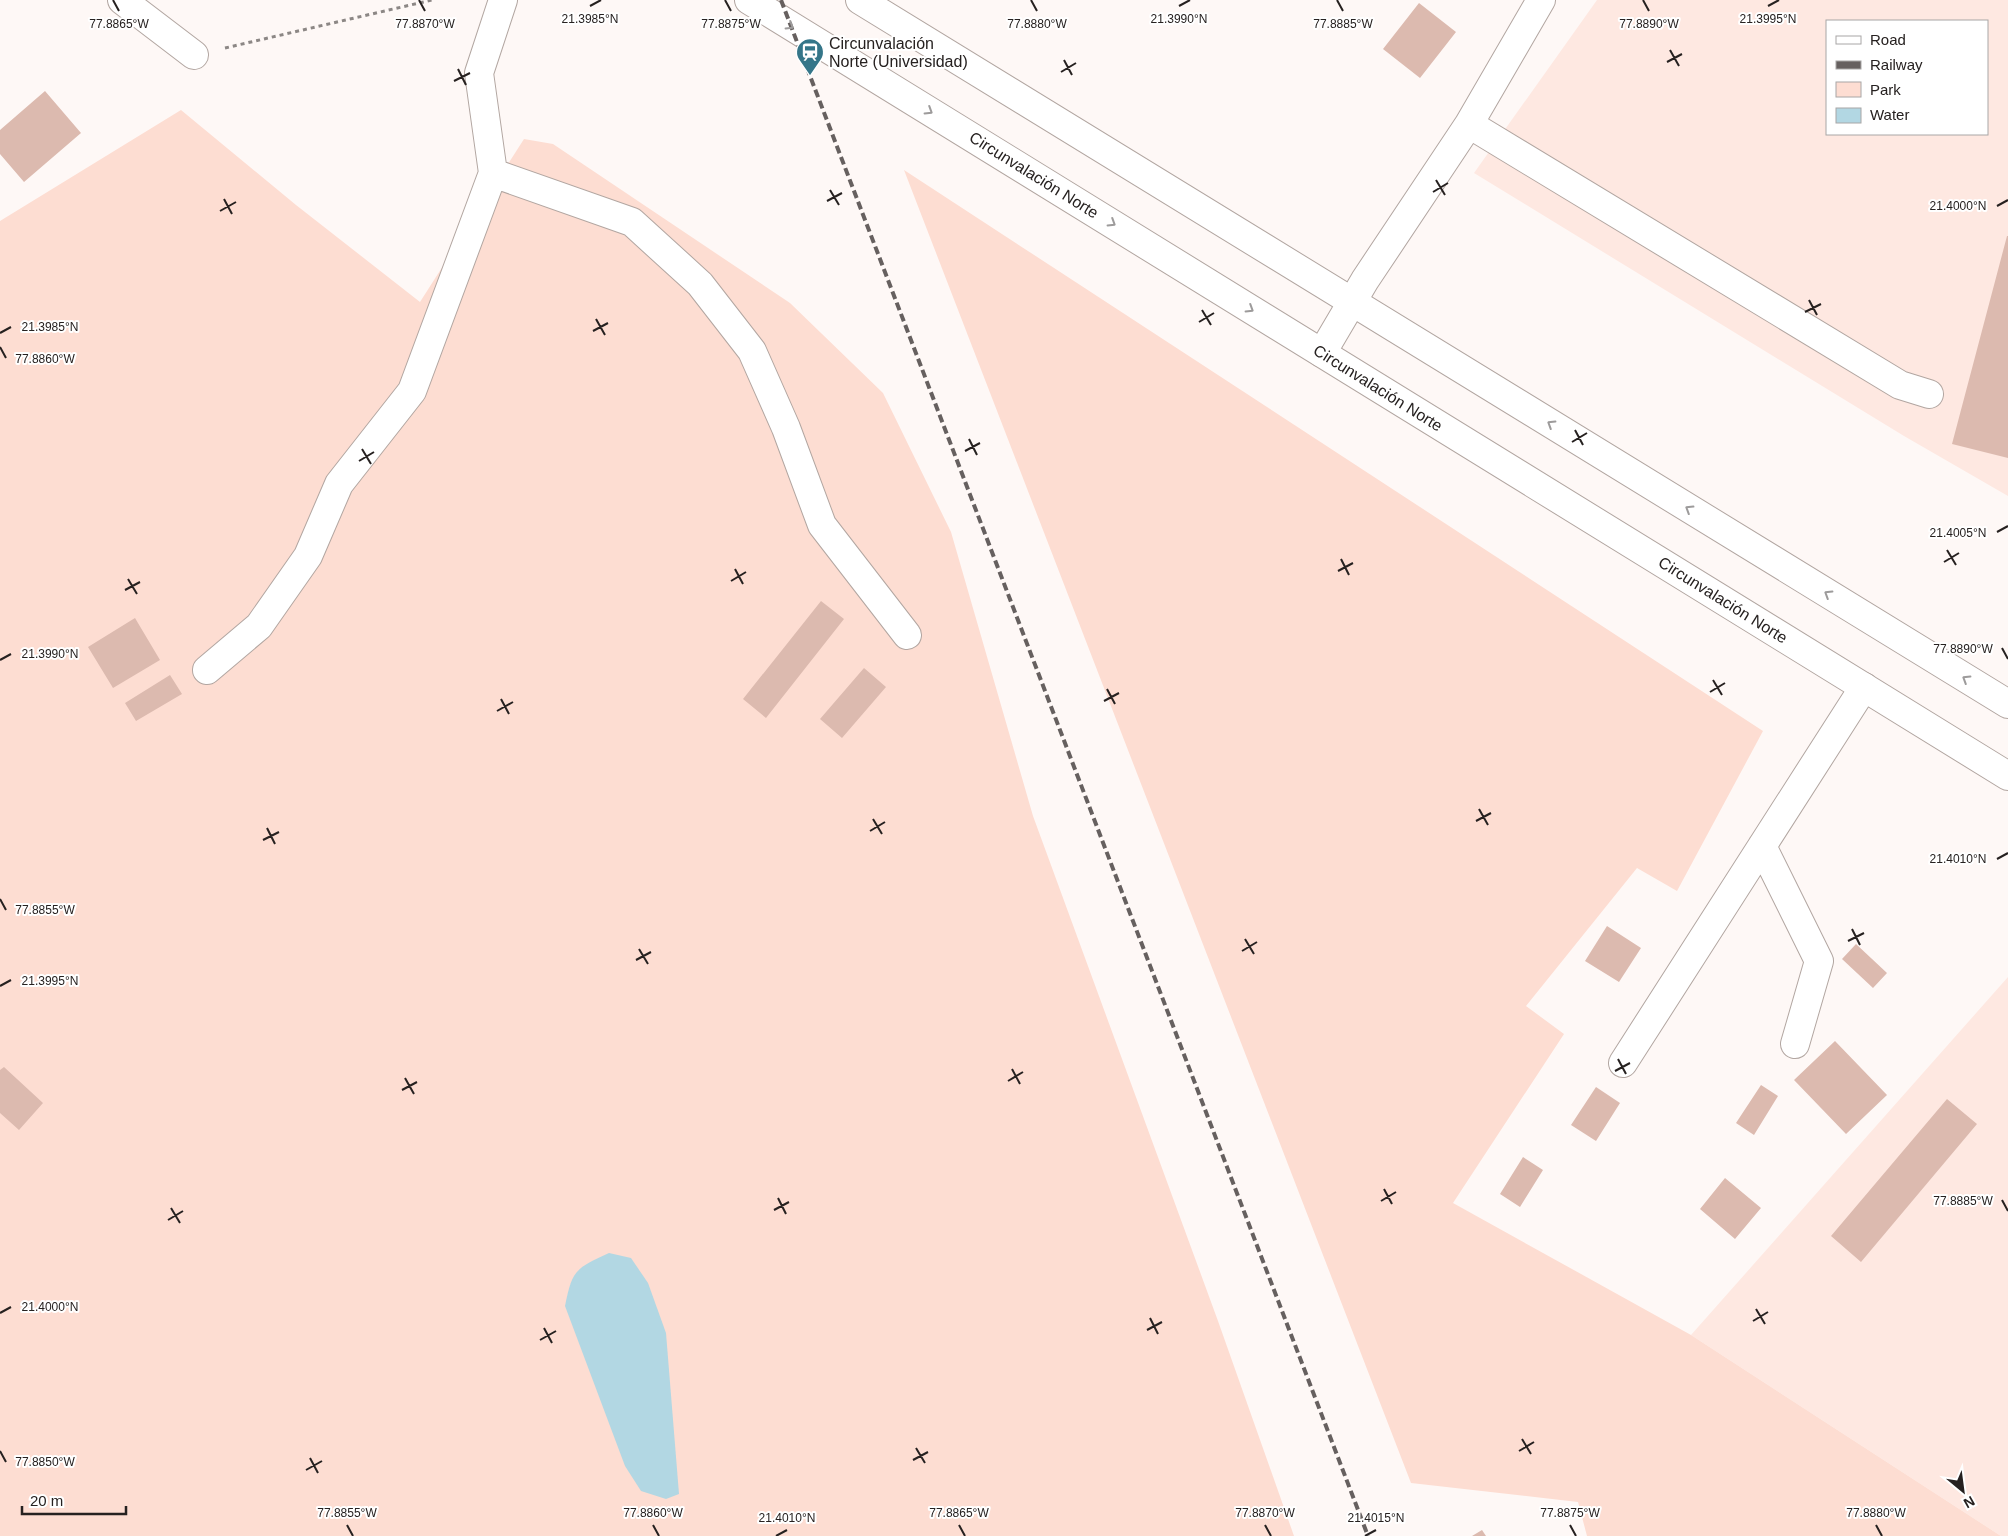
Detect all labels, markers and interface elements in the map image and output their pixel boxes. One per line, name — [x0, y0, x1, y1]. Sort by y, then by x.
text: 21.3985°N — [562, 12, 618, 26]
text: 21.3990°N — [1151, 12, 1207, 26]
text: 21.3995°N — [1740, 12, 1796, 26]
text: 77.8865°W — [89, 17, 149, 31]
text: 77.8870°W — [395, 17, 455, 31]
text: 77.8875°W — [701, 17, 761, 31]
text: 77.8880°W — [1007, 17, 1067, 31]
text: 77.8885°W — [1313, 17, 1373, 31]
text: 77.8890°W — [1619, 17, 1679, 31]
one-way arrow — [785, 19, 794, 29]
legend — [1826, 20, 1988, 135]
text: Road — [1870, 31, 1906, 48]
place label: Circunvalación Norte (Universidad) — [829, 35, 968, 70]
station icon: Circunvalación Norte (Universidad) — [795, 37, 825, 76]
text: Railway — [1870, 56, 1923, 73]
text: Park — [1870, 81, 1901, 98]
one-way arrow — [923, 104, 932, 114]
text: Water — [1870, 106, 1909, 123]
street label: Circunvalación Norte — [967, 128, 1102, 222]
text: 21.4000°N — [1930, 199, 1986, 213]
one-way arrow — [1106, 217, 1115, 227]
one-way arrow — [1245, 302, 1254, 312]
text: 21.3985°N — [22, 320, 78, 334]
street label: Circunvalación Norte — [1311, 341, 1446, 435]
text: 77.8860°W — [15, 352, 75, 366]
one-way arrow — [1547, 420, 1556, 430]
one-way arrow — [1686, 505, 1695, 515]
text: 21.4005°N — [1930, 526, 1986, 540]
street label: Circunvalación Norte — [1656, 553, 1791, 647]
one-way arrow — [1824, 590, 1833, 600]
text: 77.8890°W — [1933, 642, 1993, 656]
text: 21.3990°N — [22, 647, 78, 661]
one-way arrow — [1963, 675, 1972, 685]
text: 21.4010°N — [1930, 852, 1986, 866]
text: 77.8855°W — [15, 903, 75, 917]
text: 21.3995°N — [22, 974, 78, 988]
text: 77.8885°W — [1933, 1194, 1993, 1208]
text: 21.4000°N — [22, 1300, 78, 1314]
text: 77.8850°W — [15, 1455, 75, 1469]
north arrow — [1938, 1466, 1988, 1516]
scale bar — [22, 1484, 126, 1516]
text: 20 m — [30, 1492, 63, 1509]
text: N — [1961, 1493, 1978, 1512]
text: 77.8855°W — [317, 1506, 377, 1520]
text: 77.8860°W — [623, 1506, 683, 1520]
text: 77.8865°W — [929, 1506, 989, 1520]
text: 77.8870°W — [1235, 1506, 1295, 1520]
text: 77.8875°W — [1540, 1506, 1600, 1520]
text: 77.8880°W — [1846, 1506, 1906, 1520]
text: 21.4010°N — [759, 1511, 815, 1525]
text: 21.4015°N — [1348, 1511, 1404, 1525]

